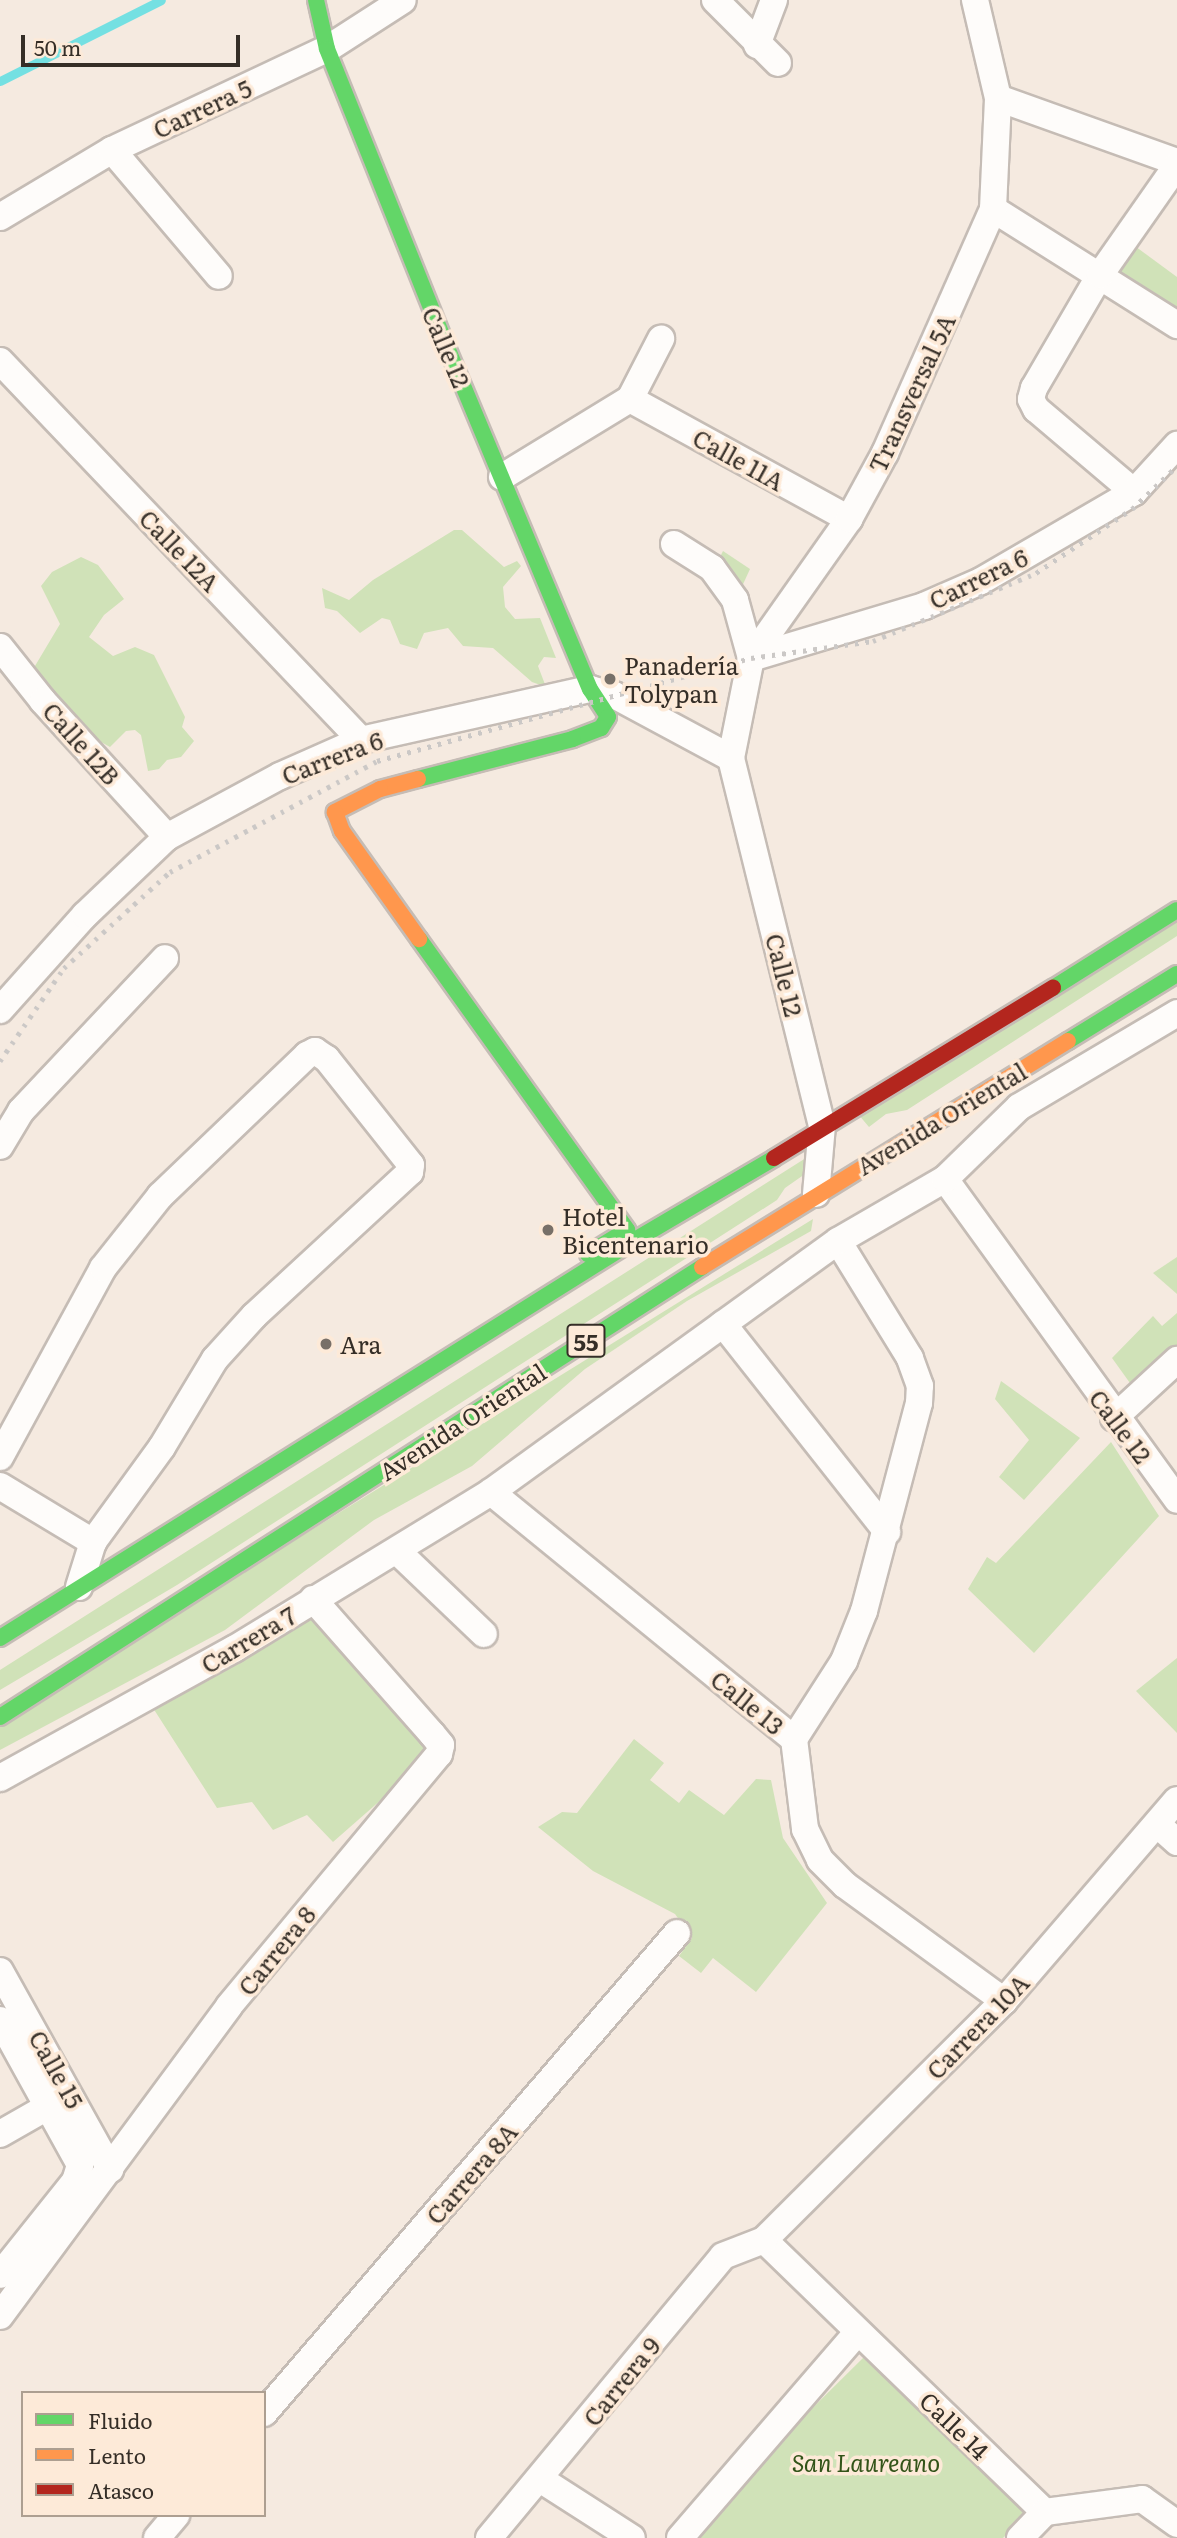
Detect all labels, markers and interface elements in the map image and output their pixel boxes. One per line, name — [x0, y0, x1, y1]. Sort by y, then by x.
scale bar — [24, 21, 243, 65]
text: 50 m — [34, 31, 81, 62]
street label: Carrera 5 — [148, 73, 256, 143]
street label: Calle 12 — [417, 302, 477, 392]
street label: Transversal 5A — [862, 309, 960, 477]
street label: Calle 11A — [688, 422, 790, 496]
street label: Calle 12A — [134, 503, 226, 597]
street label: Carrera 6 — [924, 542, 1032, 614]
place label: Panadería Tolypan — [624, 651, 739, 707]
marker: Panadería Tolypan — [602, 671, 618, 687]
street label: Calle 12B — [38, 696, 126, 790]
street label: Carrera 6 — [277, 725, 387, 789]
street label: Calle 12 — [761, 931, 809, 1019]
street label: Avenida Oriental — [851, 1056, 1031, 1180]
place label: Hotel Bicentenario — [562, 1202, 709, 1258]
marker: Hotel Bicentenario — [540, 1222, 556, 1238]
road number: 55 — [565, 1322, 607, 1360]
place label: Ara — [340, 1330, 381, 1358]
marker: Ara — [318, 1336, 334, 1352]
street label: Avenida Oriental — [373, 1356, 551, 1486]
street label: Calle 12 — [1084, 1384, 1158, 1468]
street label: Carrera 7 — [196, 1600, 300, 1678]
street label: Calle 13 — [706, 1664, 790, 1740]
street label: Carrera 8 — [231, 1900, 321, 2000]
street label: Carrera 10A — [920, 1968, 1034, 2084]
street label: Calle 15 — [24, 2025, 90, 2113]
street label: Carrera 8A — [420, 2117, 522, 2229]
street label: Carrera 9 — [577, 2331, 665, 2431]
street label: Calle 14 — [915, 2385, 995, 2465]
legend — [21, 2391, 266, 2517]
text: Fluido — [88, 2404, 152, 2435]
text: Lento — [88, 2439, 146, 2470]
park label: San Laureano — [792, 2448, 940, 2476]
text: Atasco — [88, 2474, 154, 2505]

